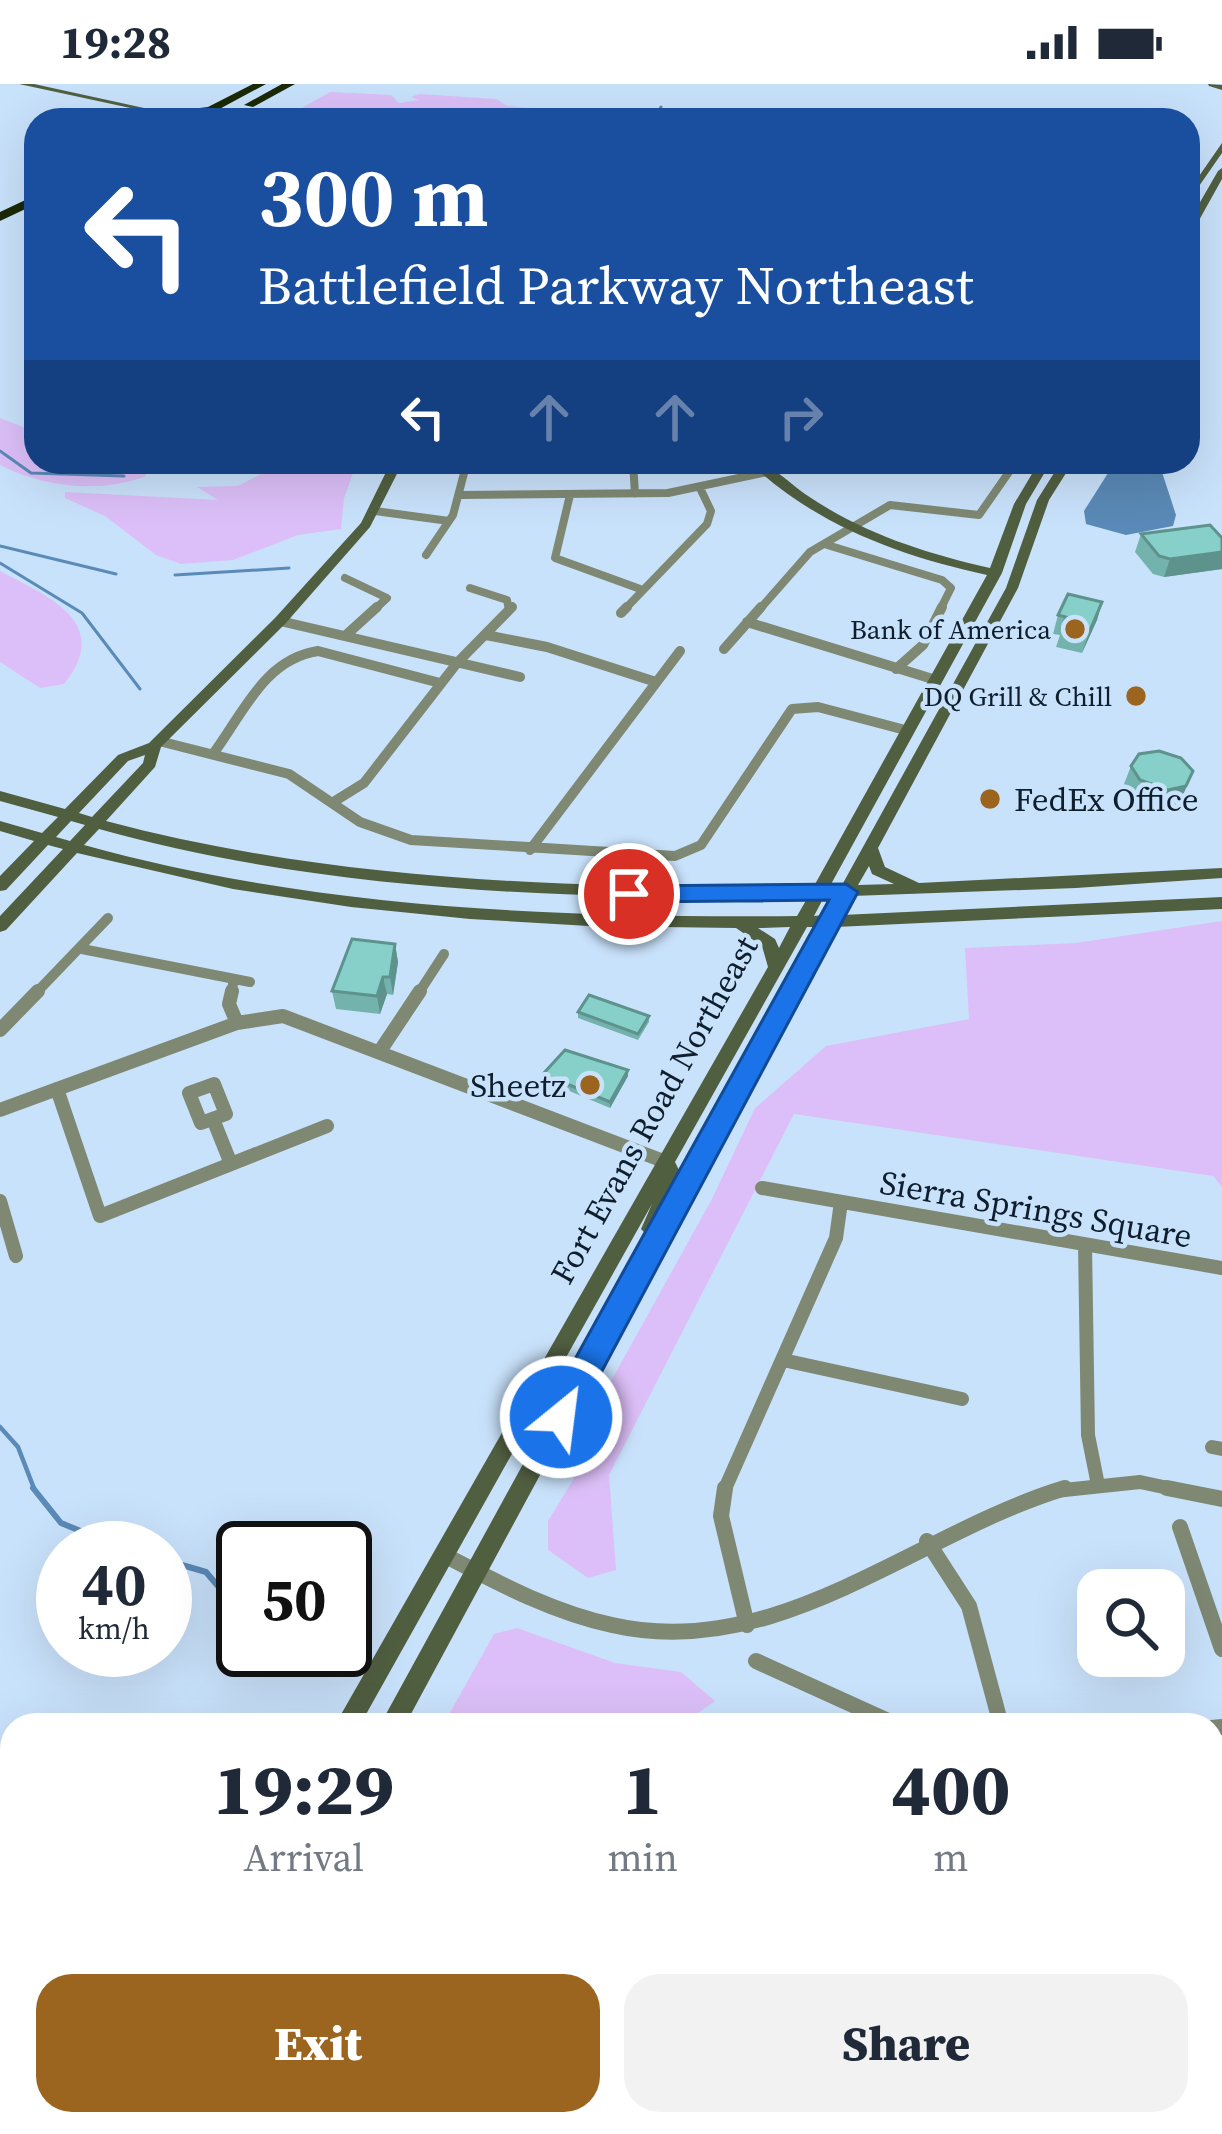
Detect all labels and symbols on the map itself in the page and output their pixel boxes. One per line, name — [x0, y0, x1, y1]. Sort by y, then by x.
place label: Bank of America — [850, 611, 1051, 648]
marker: Bank of America — [1062, 616, 1088, 642]
place label: DQ Grill & Chill — [924, 678, 1112, 715]
marker: DQ Grill & Chill — [1123, 683, 1149, 709]
place label: FedEx Office — [1014, 777, 1199, 822]
marker: FedEx Office — [977, 786, 1003, 812]
pin — [578, 843, 680, 945]
street label: Fort Evans Road Northeast — [540, 928, 769, 1292]
place label: Sheetz — [470, 1063, 566, 1108]
marker: Sheetz — [577, 1072, 603, 1098]
street label: Sierra Springs Square — [877, 1159, 1195, 1259]
position arrow — [498, 1354, 624, 1480]
speed limit sign: 50 — [216, 1521, 372, 1677]

